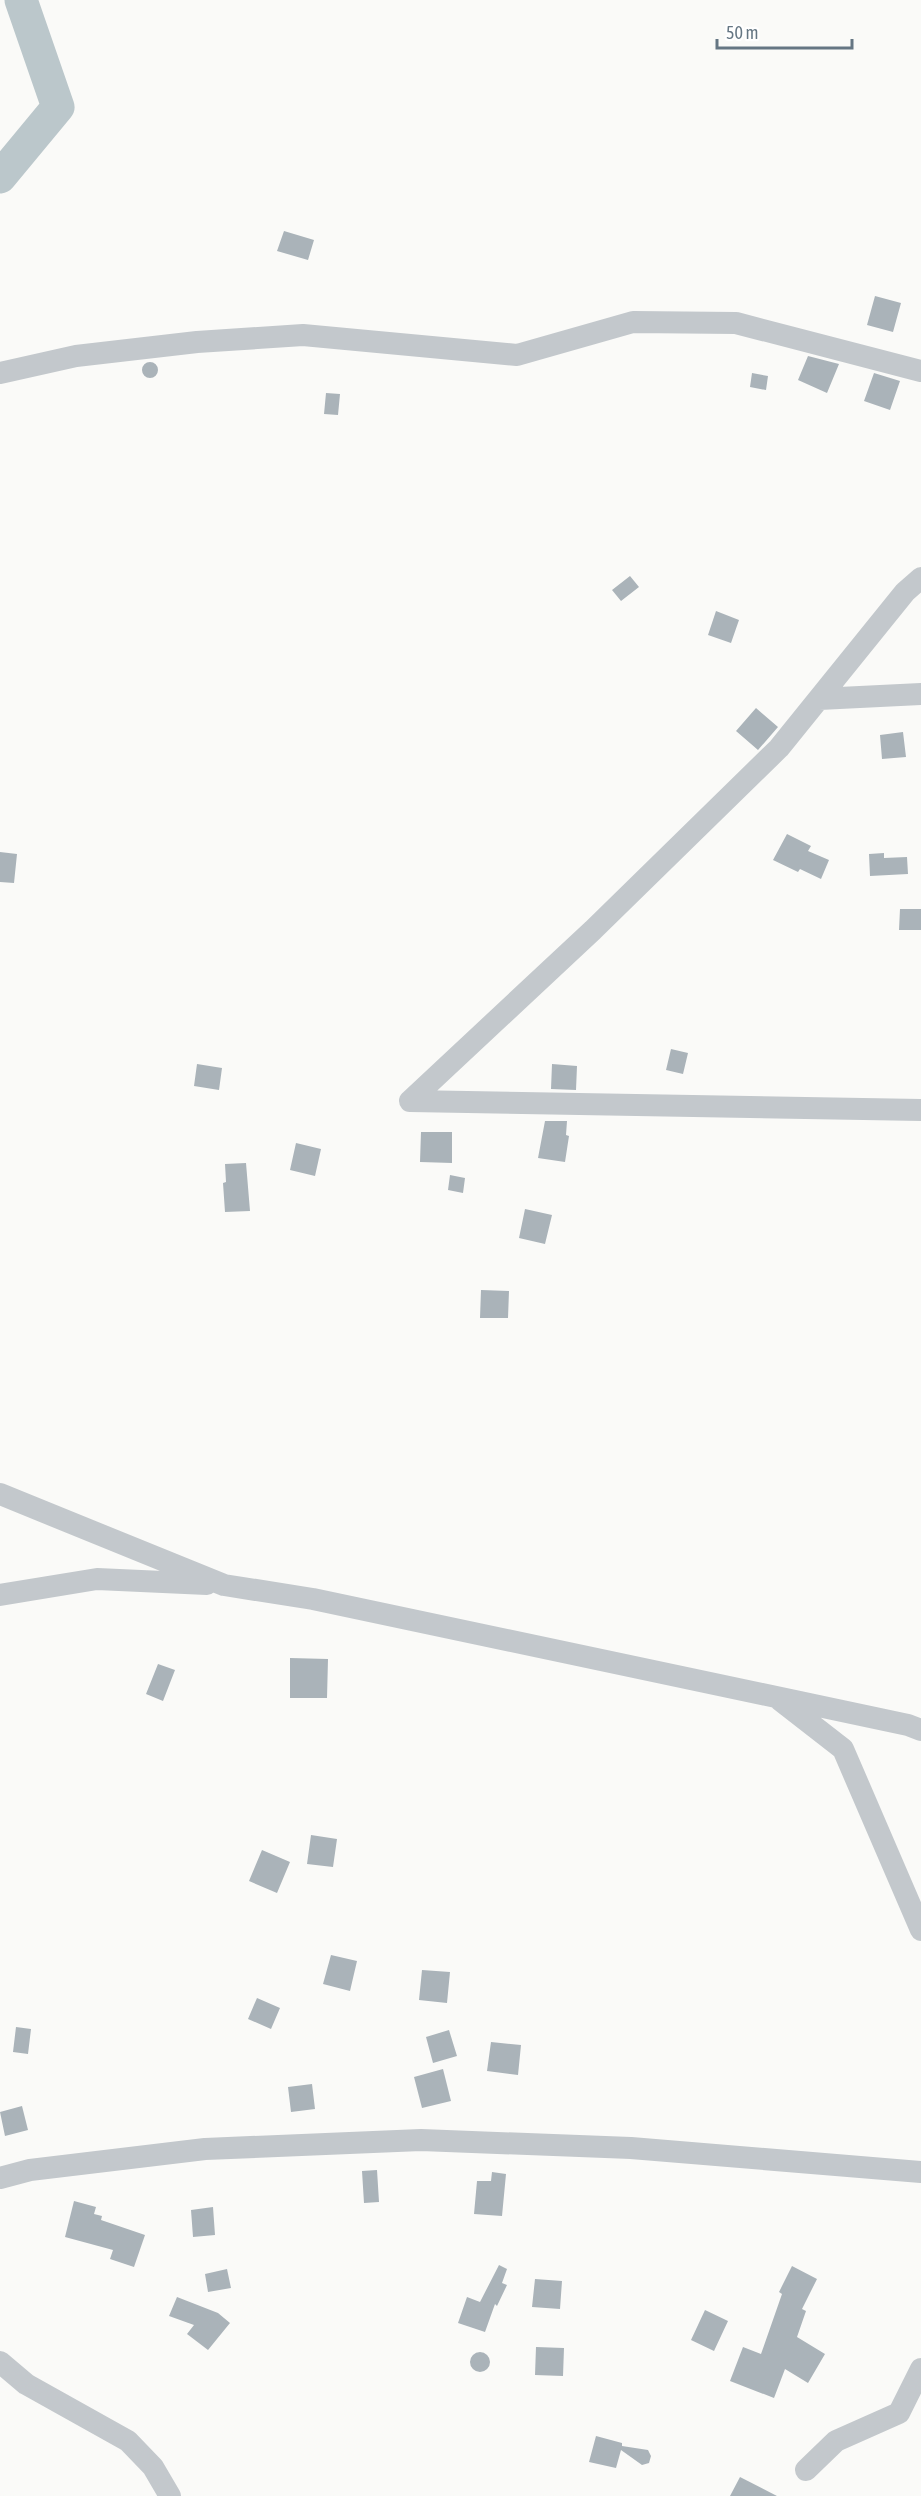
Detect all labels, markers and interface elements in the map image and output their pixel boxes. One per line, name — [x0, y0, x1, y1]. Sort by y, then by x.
scale bar — [717, 12, 852, 50]
text: 50 m — [726, 22, 758, 43]

